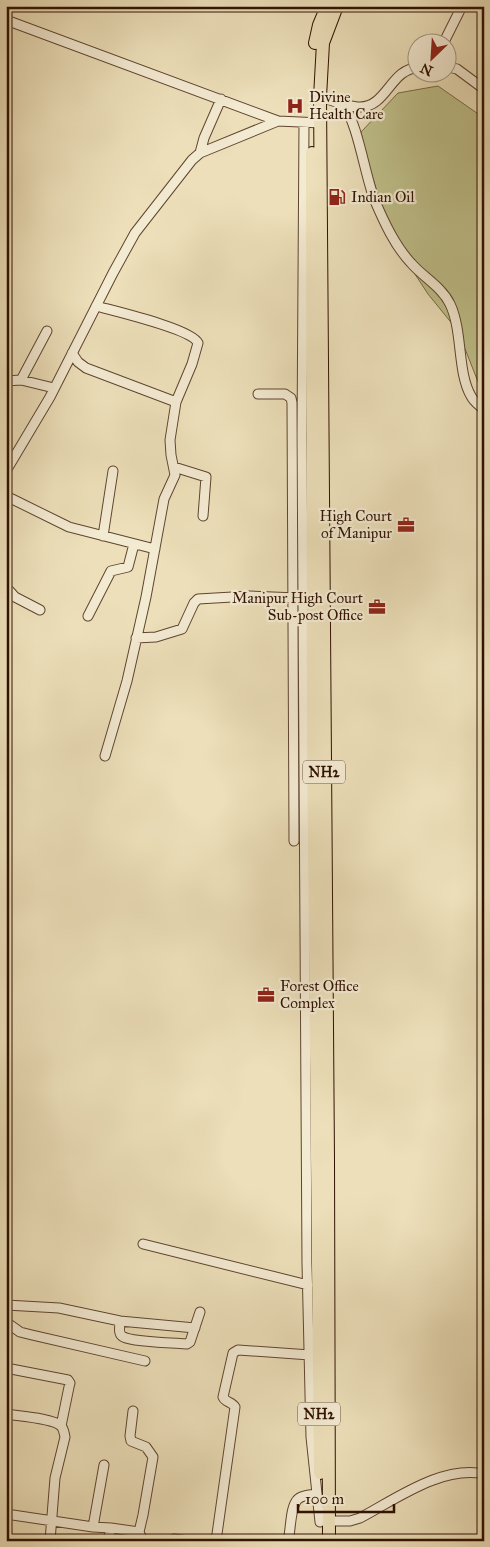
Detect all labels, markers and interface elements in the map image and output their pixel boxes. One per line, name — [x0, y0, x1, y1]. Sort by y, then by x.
north arrow — [408, 32, 458, 82]
text: N — [418, 59, 436, 80]
place label: Divine Health Care — [309, 88, 384, 123]
hospital icon: Divine Health Care — [285, 96, 305, 116]
fuel station icon: Indian Oil — [327, 187, 347, 207]
place label: Indian Oil — [351, 188, 415, 206]
place label: High Court of Manipur — [320, 507, 393, 542]
office icon: High Court of Manipur — [396, 515, 416, 535]
place label: Manipur High Court Sub-post Office — [232, 589, 364, 624]
office icon: Manipur High Court Sub-post Office — [367, 597, 387, 617]
road number: NH2 — [303, 760, 345, 784]
place label: Forest Office Complex — [280, 977, 359, 1012]
office icon: Forest Office Complex — [256, 985, 276, 1005]
road number: NH2 — [298, 1402, 340, 1426]
scale bar — [298, 1482, 394, 1514]
text: 100 m — [305, 1490, 345, 1508]

